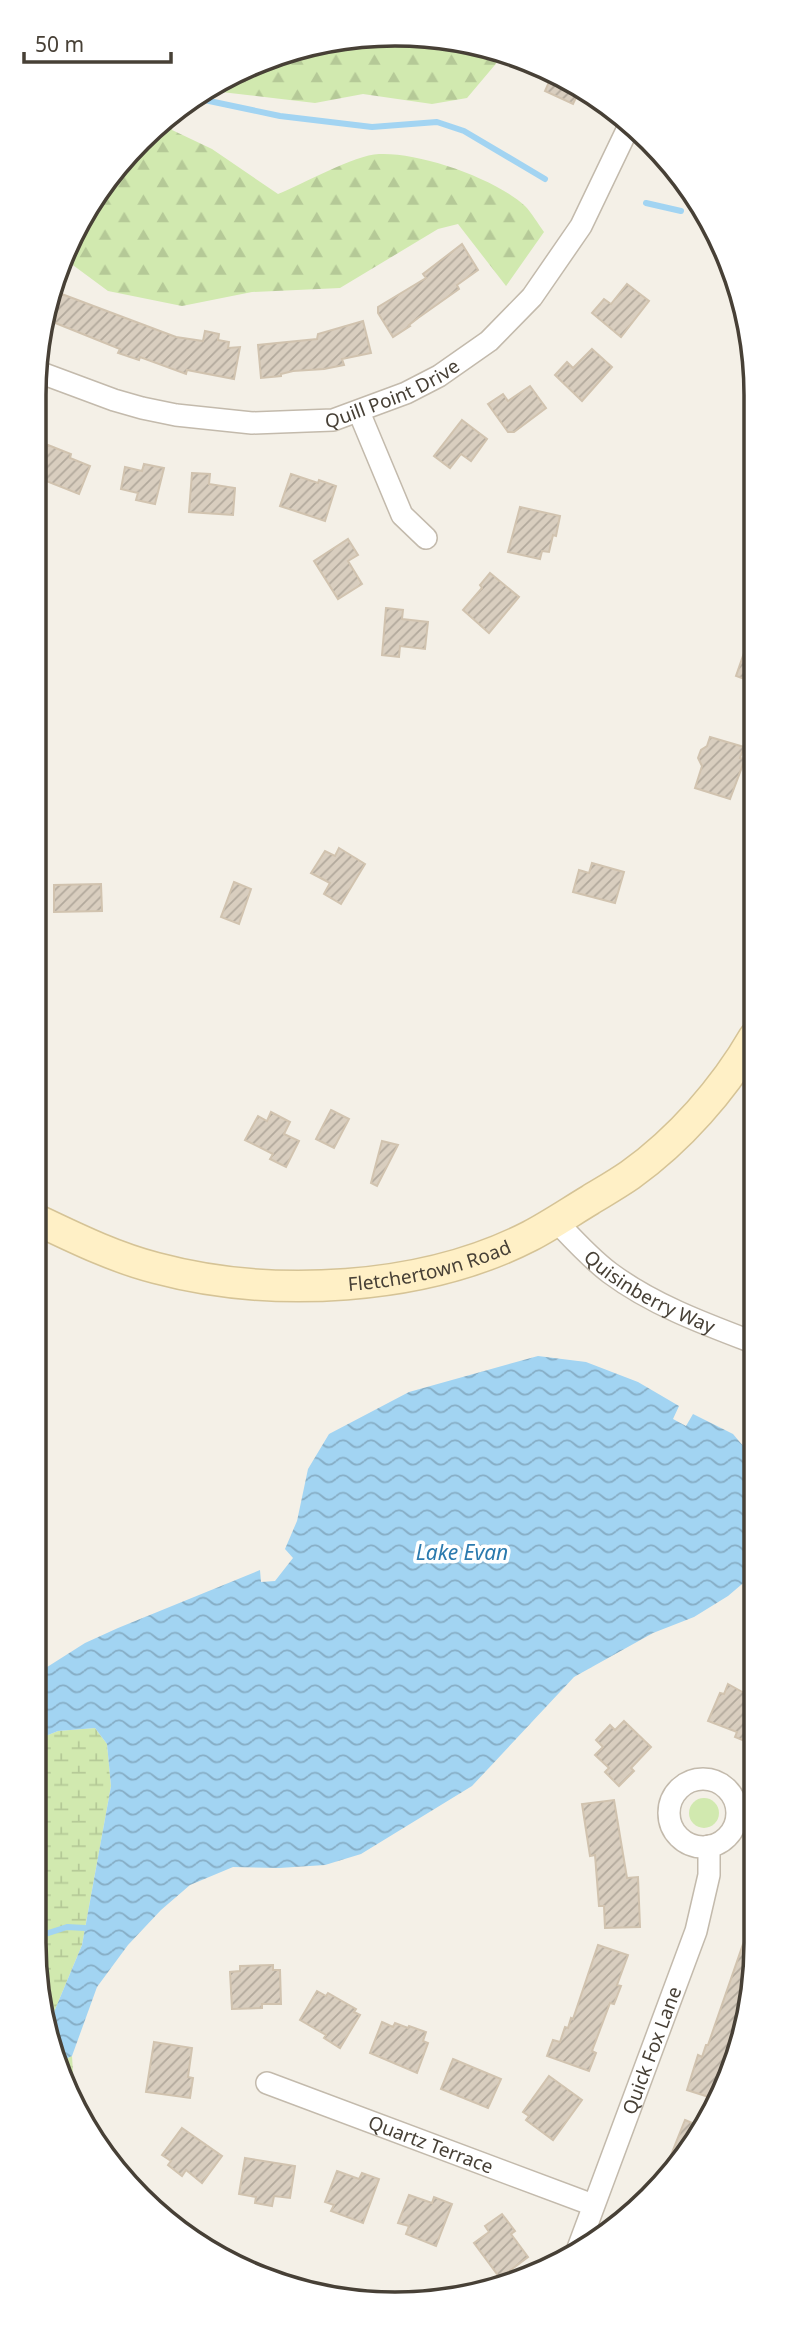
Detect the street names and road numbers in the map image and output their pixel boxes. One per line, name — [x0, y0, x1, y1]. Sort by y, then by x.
street label: Quill Point Drive — [325, 353, 464, 433]
street label: Fletchertown Road — [347, 1234, 515, 1297]
street label: Quisinberry Way — [578, 1244, 719, 1339]
street label: Quick Fox Lane — [616, 1983, 687, 2118]
street label: Quartz Terrace — [365, 2109, 497, 2180]

